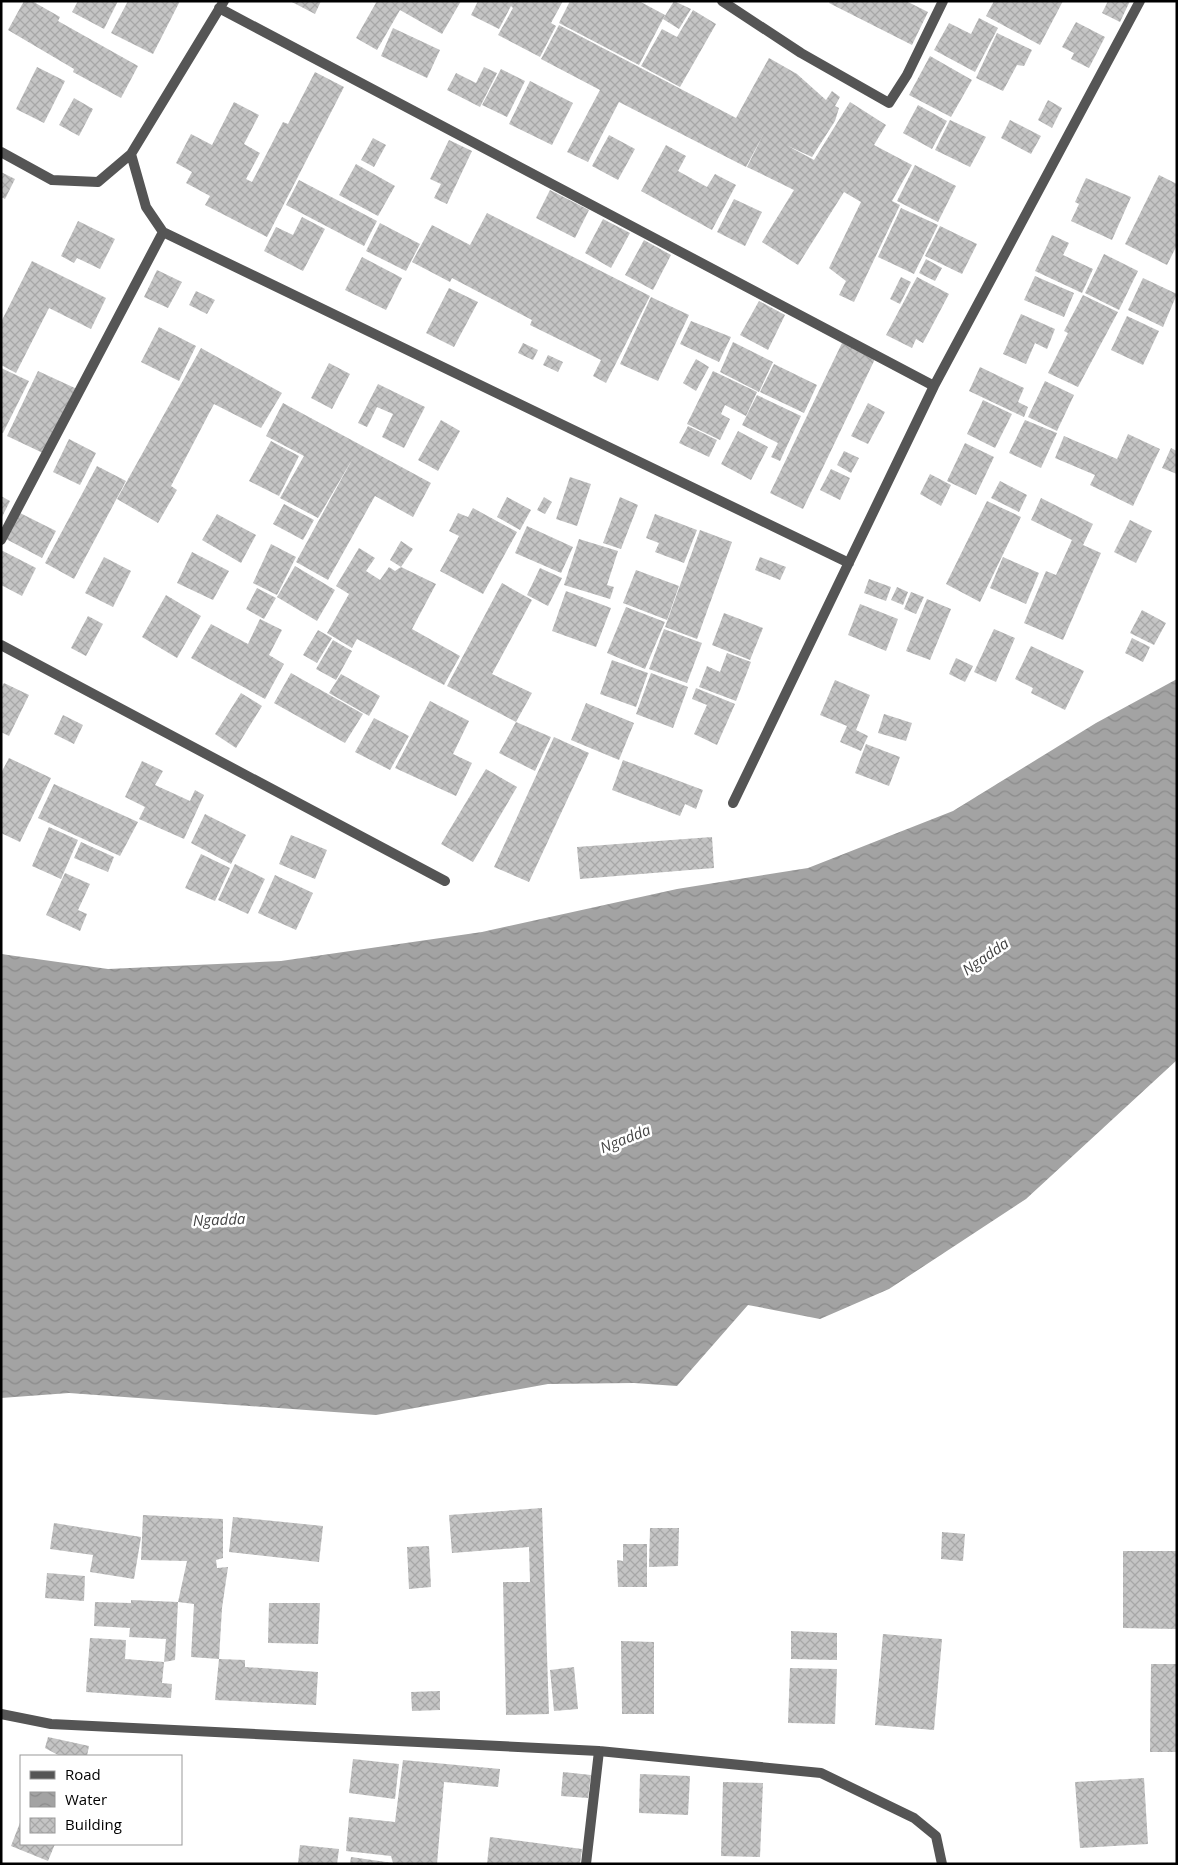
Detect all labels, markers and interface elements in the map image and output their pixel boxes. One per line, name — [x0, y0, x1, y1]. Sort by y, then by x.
water label: Ngadda — [958, 932, 1013, 979]
water label: Ngadda — [597, 1119, 654, 1157]
water label: Ngadda — [192, 1208, 246, 1230]
legend — [20, 1755, 182, 1845]
text: Road — [65, 1764, 101, 1784]
text: Water — [65, 1789, 107, 1809]
text: Building — [65, 1814, 122, 1834]

